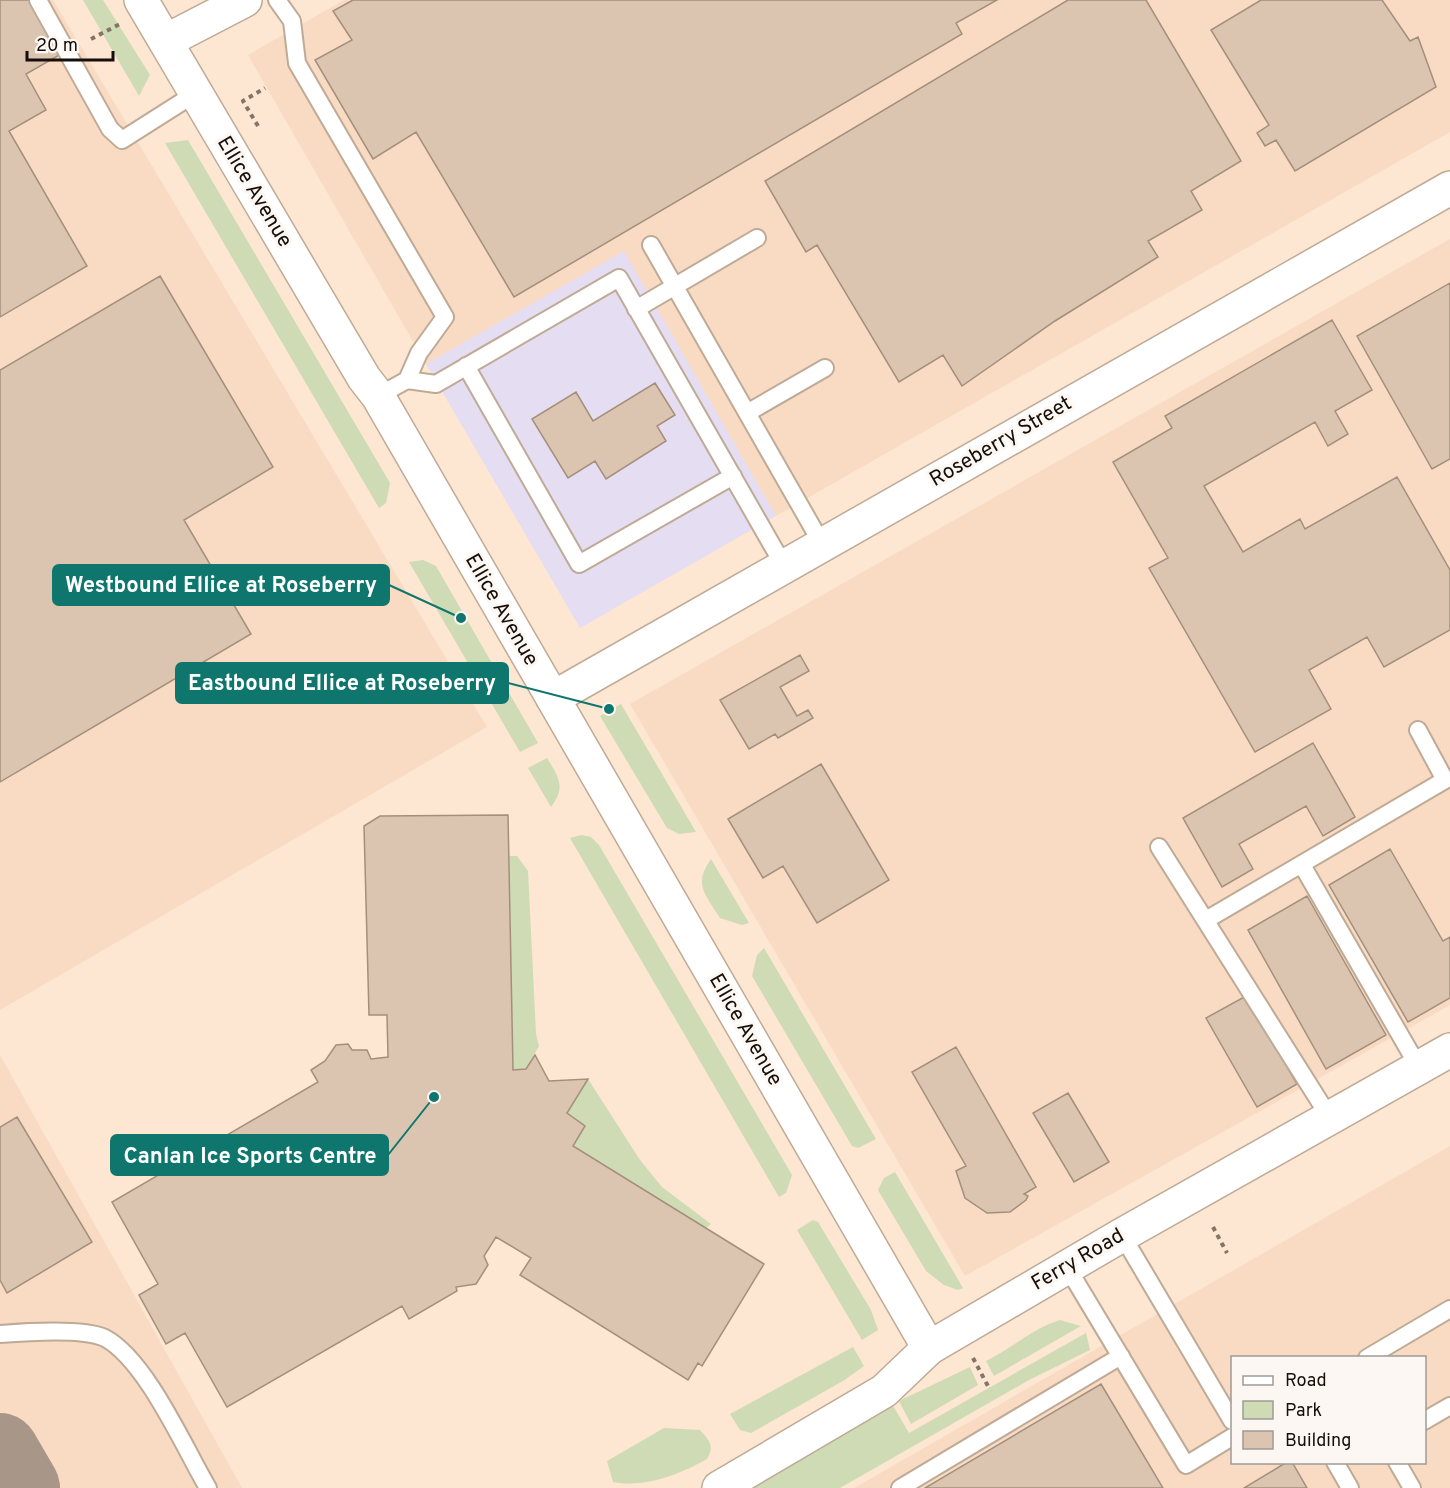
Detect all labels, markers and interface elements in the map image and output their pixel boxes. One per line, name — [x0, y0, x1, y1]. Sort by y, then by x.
scale bar — [27, 24, 112, 62]
text: 20 m — [36, 35, 78, 58]
street label: Ellice Avenue — [210, 131, 298, 253]
street label: Roseberry Street — [925, 390, 1077, 494]
street label: Ellice Avenue — [458, 549, 544, 671]
callout: Westbound Ellice at Roseberry — [53, 565, 389, 605]
text: Westbound Ellice at Roseberry — [65, 573, 377, 600]
callout: Eastbound Ellice at Roseberry — [176, 663, 508, 703]
text: Eastbound Ellice at Roseberry — [188, 671, 496, 698]
street label: Ellice Avenue — [702, 969, 788, 1091]
callout: Canlan Ice Sports Centre — [111, 1135, 388, 1175]
text: Canlan Ice Sports Centre — [123, 1144, 377, 1171]
street label: Ferry Road — [1027, 1223, 1129, 1297]
legend — [1231, 1356, 1426, 1464]
text: Road — [1285, 1370, 1327, 1393]
text: Park — [1285, 1400, 1322, 1423]
text: Building — [1285, 1430, 1351, 1453]

